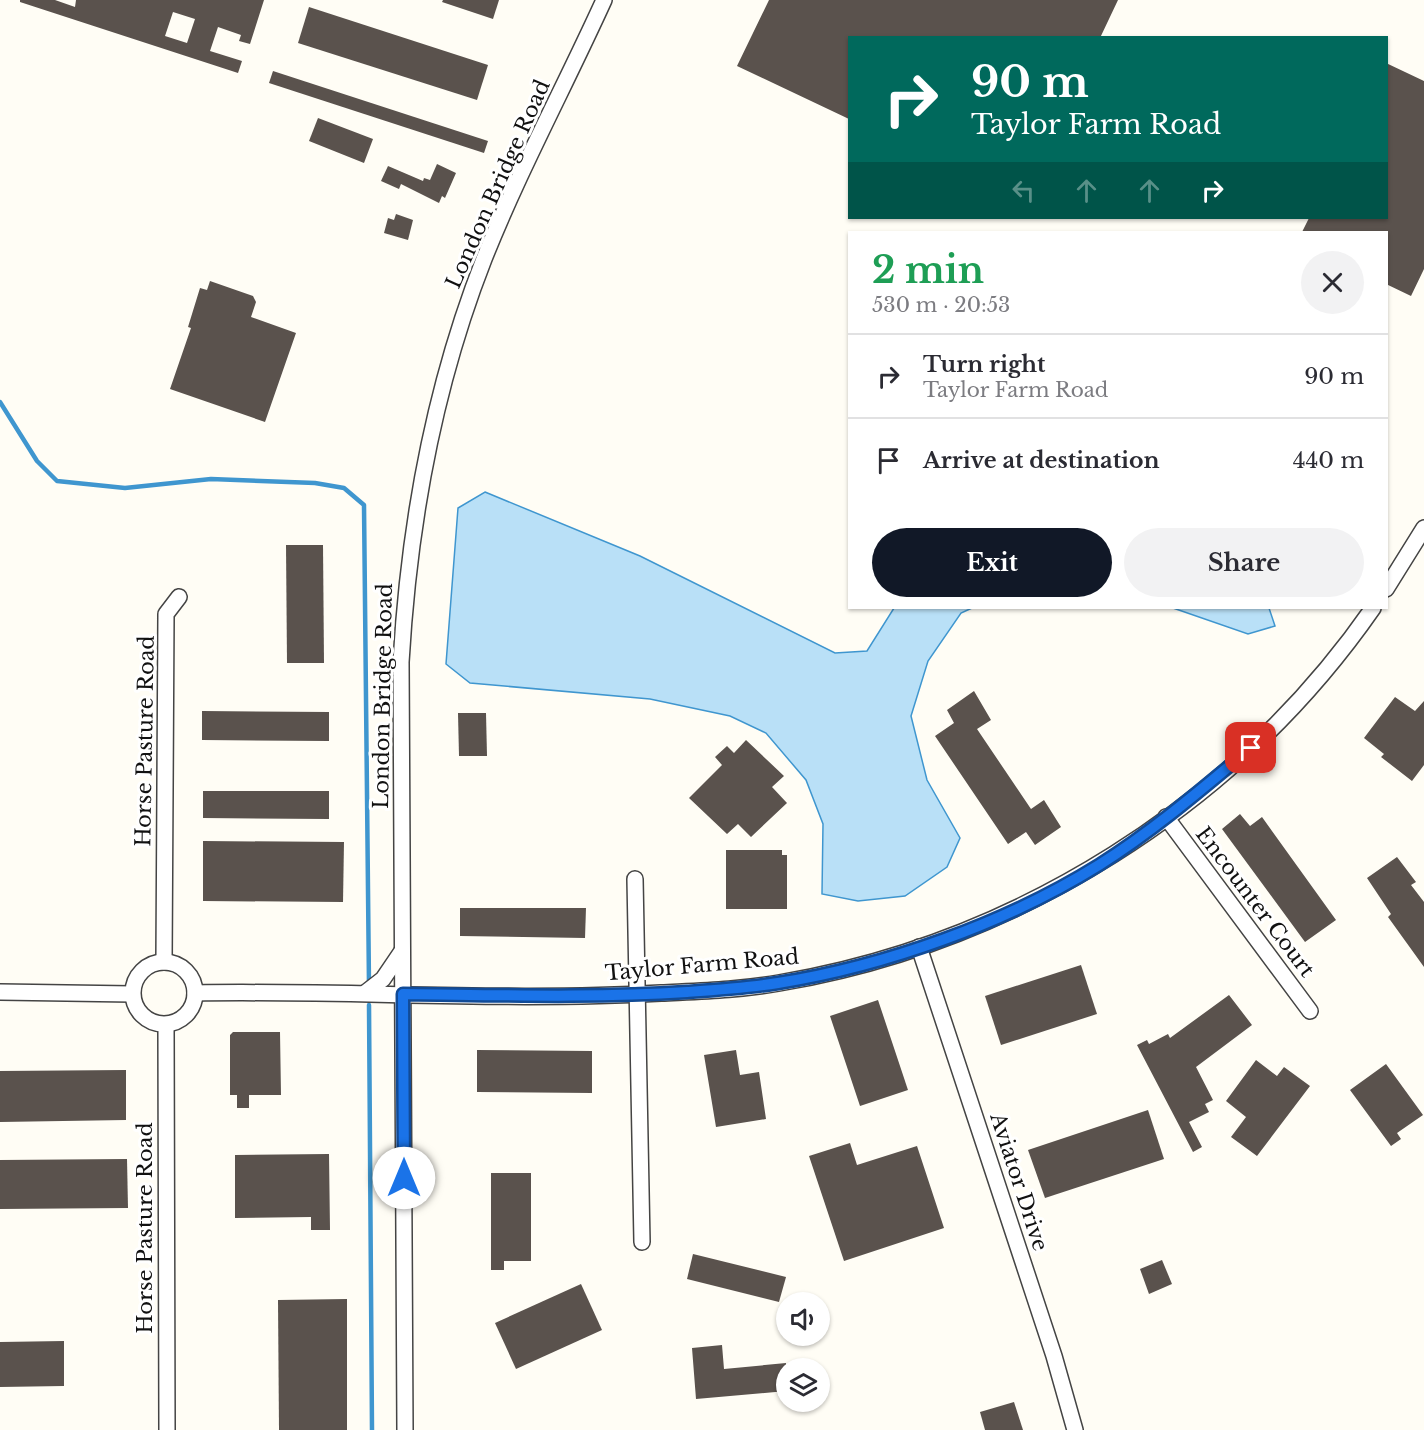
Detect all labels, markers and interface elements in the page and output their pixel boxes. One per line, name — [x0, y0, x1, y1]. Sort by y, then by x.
text: 90 m — [971, 56, 1089, 108]
icon: right — [872, 60, 950, 138]
street label: London Bridge Road — [440, 76, 556, 292]
text: Taylor Farm Road — [971, 108, 1221, 141]
icon: left — [1007, 174, 1040, 207]
icon: ahead — [1070, 174, 1103, 207]
icon: ahead — [1133, 174, 1166, 207]
icon: right — [1196, 174, 1229, 207]
text: 2 min — [872, 248, 984, 293]
button: close — [1301, 251, 1364, 314]
text: 530 m · 20:53 — [872, 293, 1010, 317]
text: Turn right — [923, 351, 1045, 378]
icon: right — [872, 360, 905, 393]
text: 90 m — [1304, 363, 1364, 390]
text: Taylor Farm Road — [923, 378, 1108, 402]
icon: arrive — [872, 444, 905, 477]
text: Arrive at destination — [923, 447, 1160, 474]
text: 440 m — [1293, 447, 1364, 474]
button: Exit — [872, 528, 1112, 597]
button: Share — [1124, 528, 1364, 597]
street label: London Bridge Road — [368, 583, 398, 809]
street label: Horse Pasture Road — [130, 635, 160, 847]
pin — [1225, 722, 1276, 773]
icon: arrive — [1234, 731, 1267, 764]
street label: Encounter Court — [1190, 822, 1320, 982]
street label: Taylor Farm Road — [604, 944, 800, 986]
street label: Aviator Drive — [984, 1109, 1054, 1254]
street label: Horse Pasture Road — [132, 1122, 158, 1334]
position arrow — [372, 1146, 436, 1210]
map controls — [776, 1292, 830, 1412]
button: sound — [776, 1292, 830, 1346]
button: layers — [776, 1358, 830, 1412]

